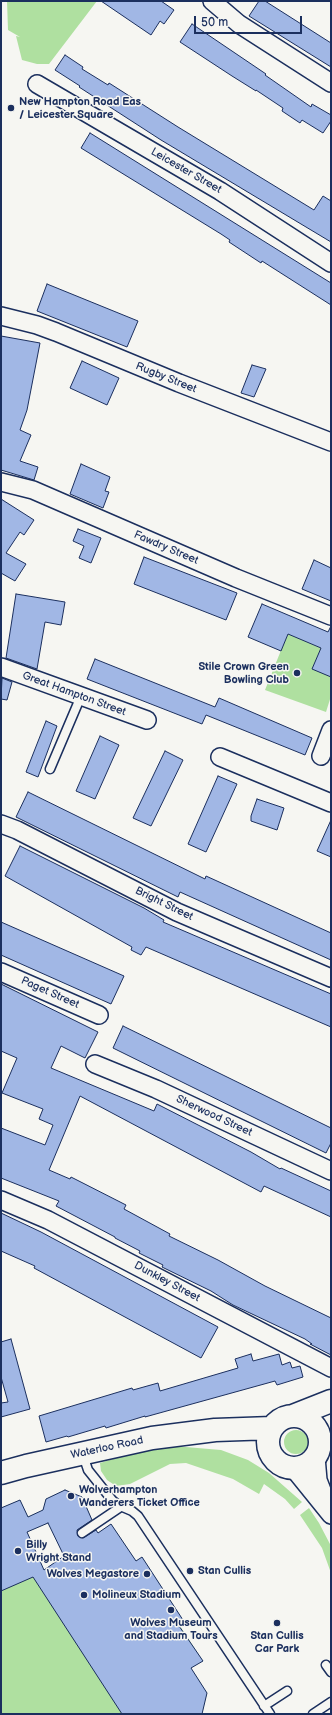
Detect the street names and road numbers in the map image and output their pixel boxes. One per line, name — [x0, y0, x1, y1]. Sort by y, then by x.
street label: Leicester Street — [148, 145, 224, 197]
street label: Rugby Street — [134, 360, 198, 396]
street label: Fawdry Street — [132, 528, 200, 568]
street label: Great Hampton Street — [20, 669, 128, 719]
street label: Bright Street — [133, 884, 195, 924]
street label: Paget Street — [19, 974, 81, 1012]
street label: Sherwood Street — [174, 1093, 254, 1139]
street label: Dunkley Street — [132, 1259, 202, 1305]
street label: Waterloo Road — [70, 1434, 144, 1462]

